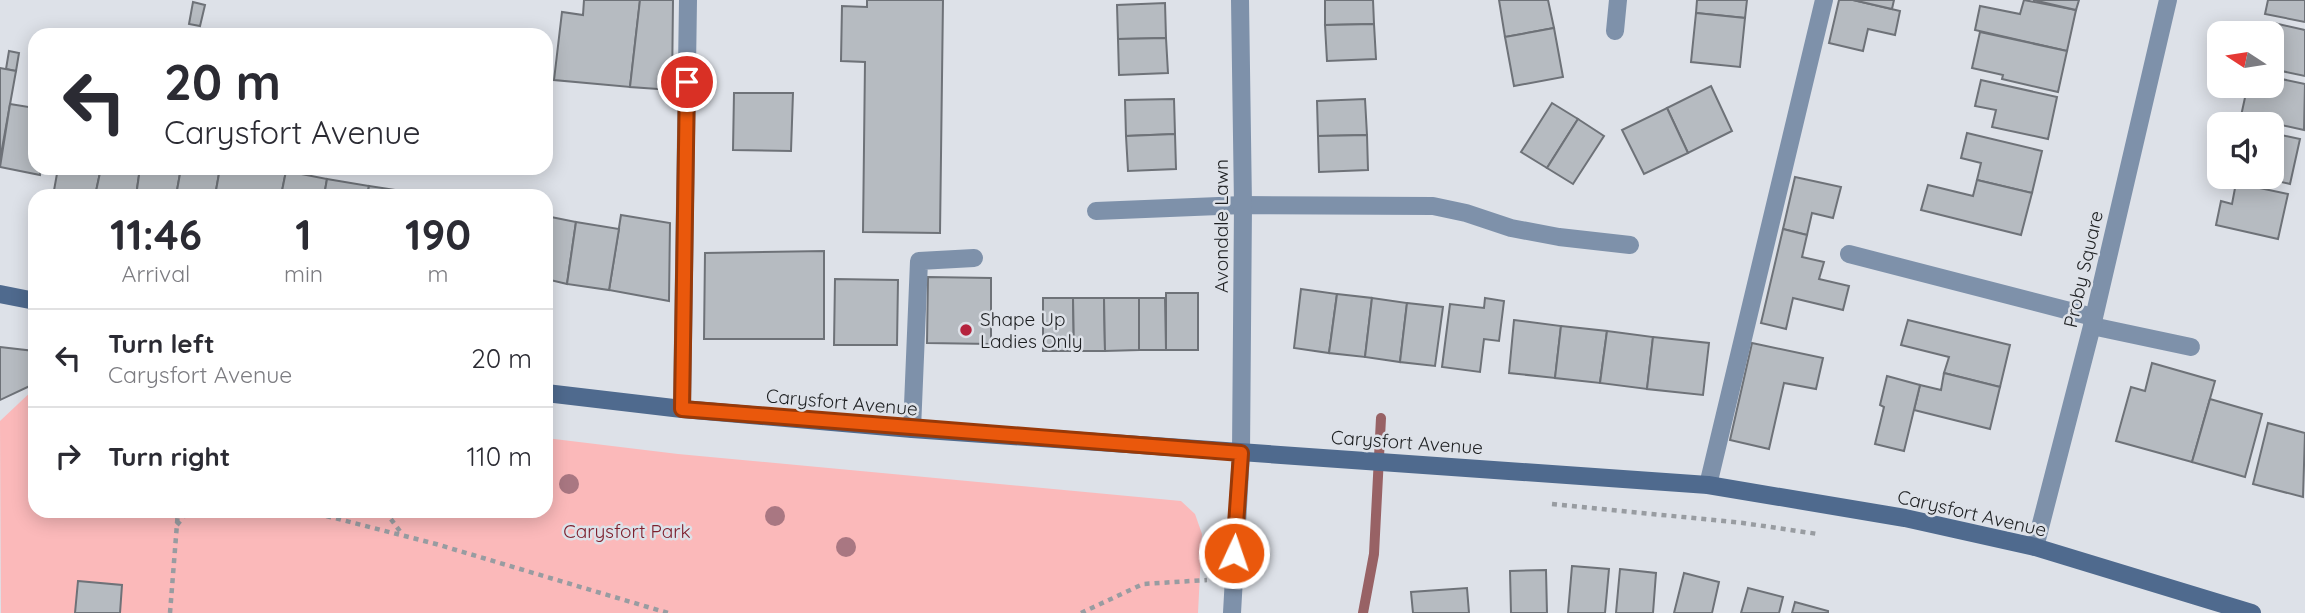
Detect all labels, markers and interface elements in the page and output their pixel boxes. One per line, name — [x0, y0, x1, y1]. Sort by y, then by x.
north arrow — [2207, 21, 2284, 98]
map controls — [2207, 21, 2284, 189]
text: 20 m — [164, 51, 281, 112]
pin — [657, 52, 717, 112]
icon: left — [49, 56, 140, 147]
icon: arrive — [668, 63, 706, 101]
text: Carysfort Avenue — [164, 112, 420, 152]
button: sound — [2207, 112, 2284, 189]
street label: Avondale Lawn — [1209, 159, 1233, 293]
text: 11:46 — [110, 208, 202, 261]
text: 1 — [295, 208, 312, 261]
text: 190 — [405, 208, 471, 261]
street label: Proby Square — [2058, 208, 2108, 330]
text: Arrival — [122, 259, 190, 288]
text: min — [284, 259, 323, 288]
text: m — [428, 259, 449, 288]
place label: Shape Up Ladies Only — [980, 307, 1082, 353]
marker: Shape Up Ladies Only — [958, 322, 974, 338]
text: Turn left — [108, 327, 215, 360]
icon: left — [49, 339, 87, 377]
text: 20 m — [471, 342, 532, 375]
text: Carysfort Avenue — [108, 360, 292, 389]
street label: Carysfort Avenue — [765, 383, 919, 421]
street label: Carysfort Avenue — [1330, 425, 1484, 459]
icon: right — [49, 437, 87, 475]
text: Turn right — [108, 440, 230, 473]
text: 110 m — [466, 440, 532, 473]
street label: Carysfort Avenue — [1895, 484, 2049, 542]
position arrow — [1197, 516, 1271, 590]
park label: Carysfort Park — [563, 519, 691, 543]

